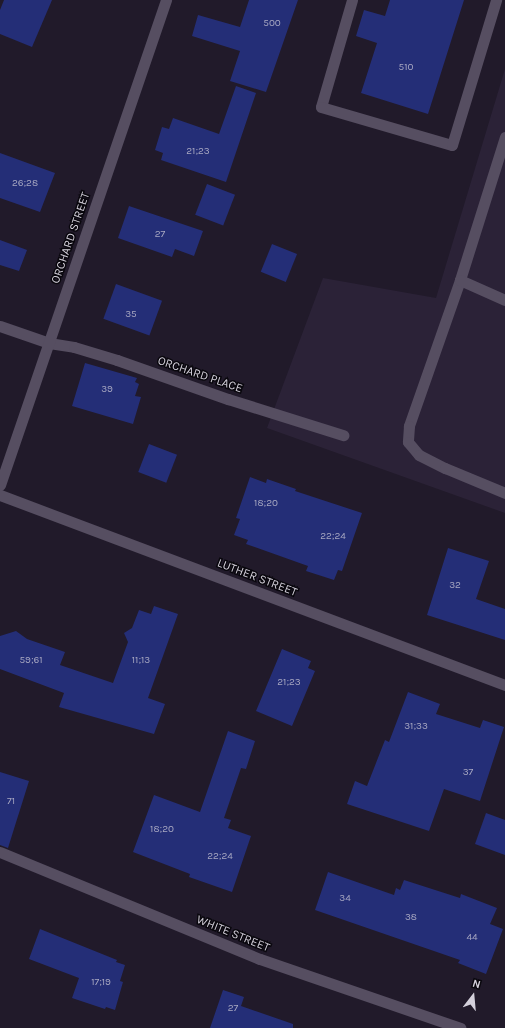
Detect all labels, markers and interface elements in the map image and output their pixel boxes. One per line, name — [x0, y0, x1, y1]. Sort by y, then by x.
house number: 500 — [263, 18, 281, 30]
house number: 510 — [399, 62, 413, 74]
house number: 21;23 — [186, 146, 210, 158]
house number: 26;28 — [12, 178, 38, 190]
street label: ORCHARD STREET — [49, 190, 93, 286]
house number: 27 — [155, 229, 165, 241]
house number: 35 — [125, 309, 137, 321]
street label: ORCHARD PLACE — [156, 354, 244, 396]
house number: 39 — [101, 384, 113, 396]
house number: 18;20 — [254, 498, 278, 510]
house number: 22;24 — [320, 531, 346, 543]
street label: LUTHER STREET — [215, 556, 299, 600]
house number: 32 — [449, 580, 461, 592]
house number: 59;61 — [19, 655, 43, 667]
house number: 11;13 — [132, 655, 150, 667]
house number: 21;23 — [277, 677, 301, 689]
house number: 31;33 — [404, 721, 428, 733]
house number: 37 — [463, 767, 473, 779]
house number: 71 — [7, 796, 15, 808]
house number: 18;20 — [150, 824, 174, 836]
house number: 22;24 — [207, 851, 233, 863]
house number: 34 — [339, 893, 351, 905]
house number: 38 — [405, 912, 417, 924]
street label: WHITE STREET — [194, 913, 272, 955]
house number: 44 — [466, 932, 478, 944]
north arrow — [453, 976, 493, 1016]
house number: 17;19 — [91, 977, 111, 989]
text: N — [471, 977, 482, 991]
house number: 27 — [228, 1003, 238, 1015]

